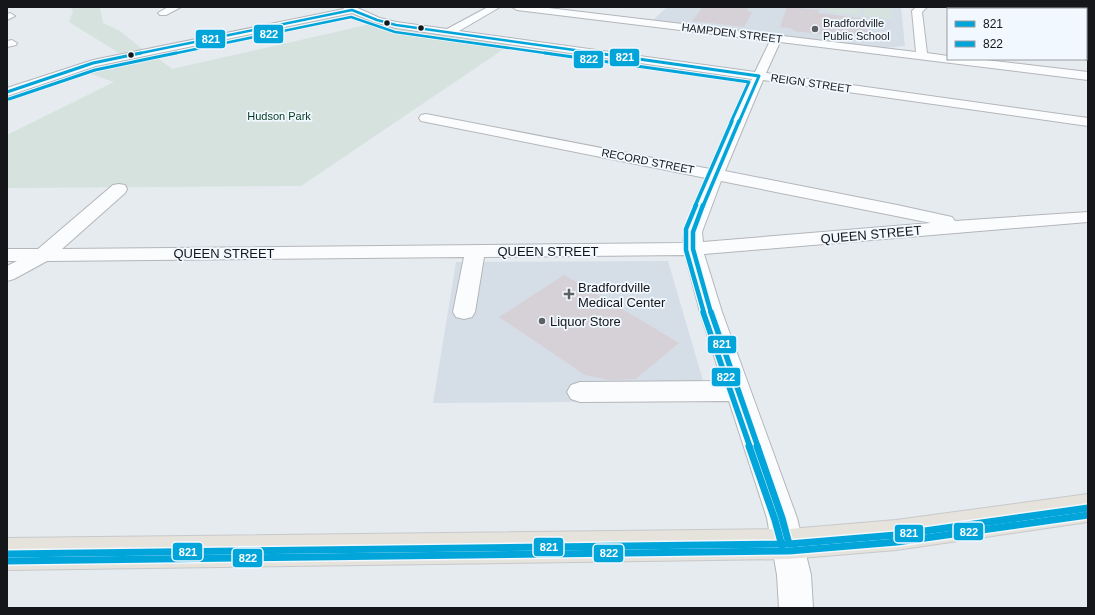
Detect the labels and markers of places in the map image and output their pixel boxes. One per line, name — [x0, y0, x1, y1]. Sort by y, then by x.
place label: Bradfordville Public School — [823, 17, 890, 42]
unlabelled marker — [382, 18, 392, 28]
unlabelled marker — [416, 23, 426, 33]
marker: Bradfordville Public School — [810, 24, 820, 34]
unlabelled marker — [126, 50, 136, 60]
place label: Bradfordville Medical Center — [578, 280, 666, 310]
marker: Bradfordville Medical Center — [563, 288, 575, 300]
place label: Liquor Store — [550, 314, 621, 329]
marker: Liquor Store — [537, 316, 547, 326]

